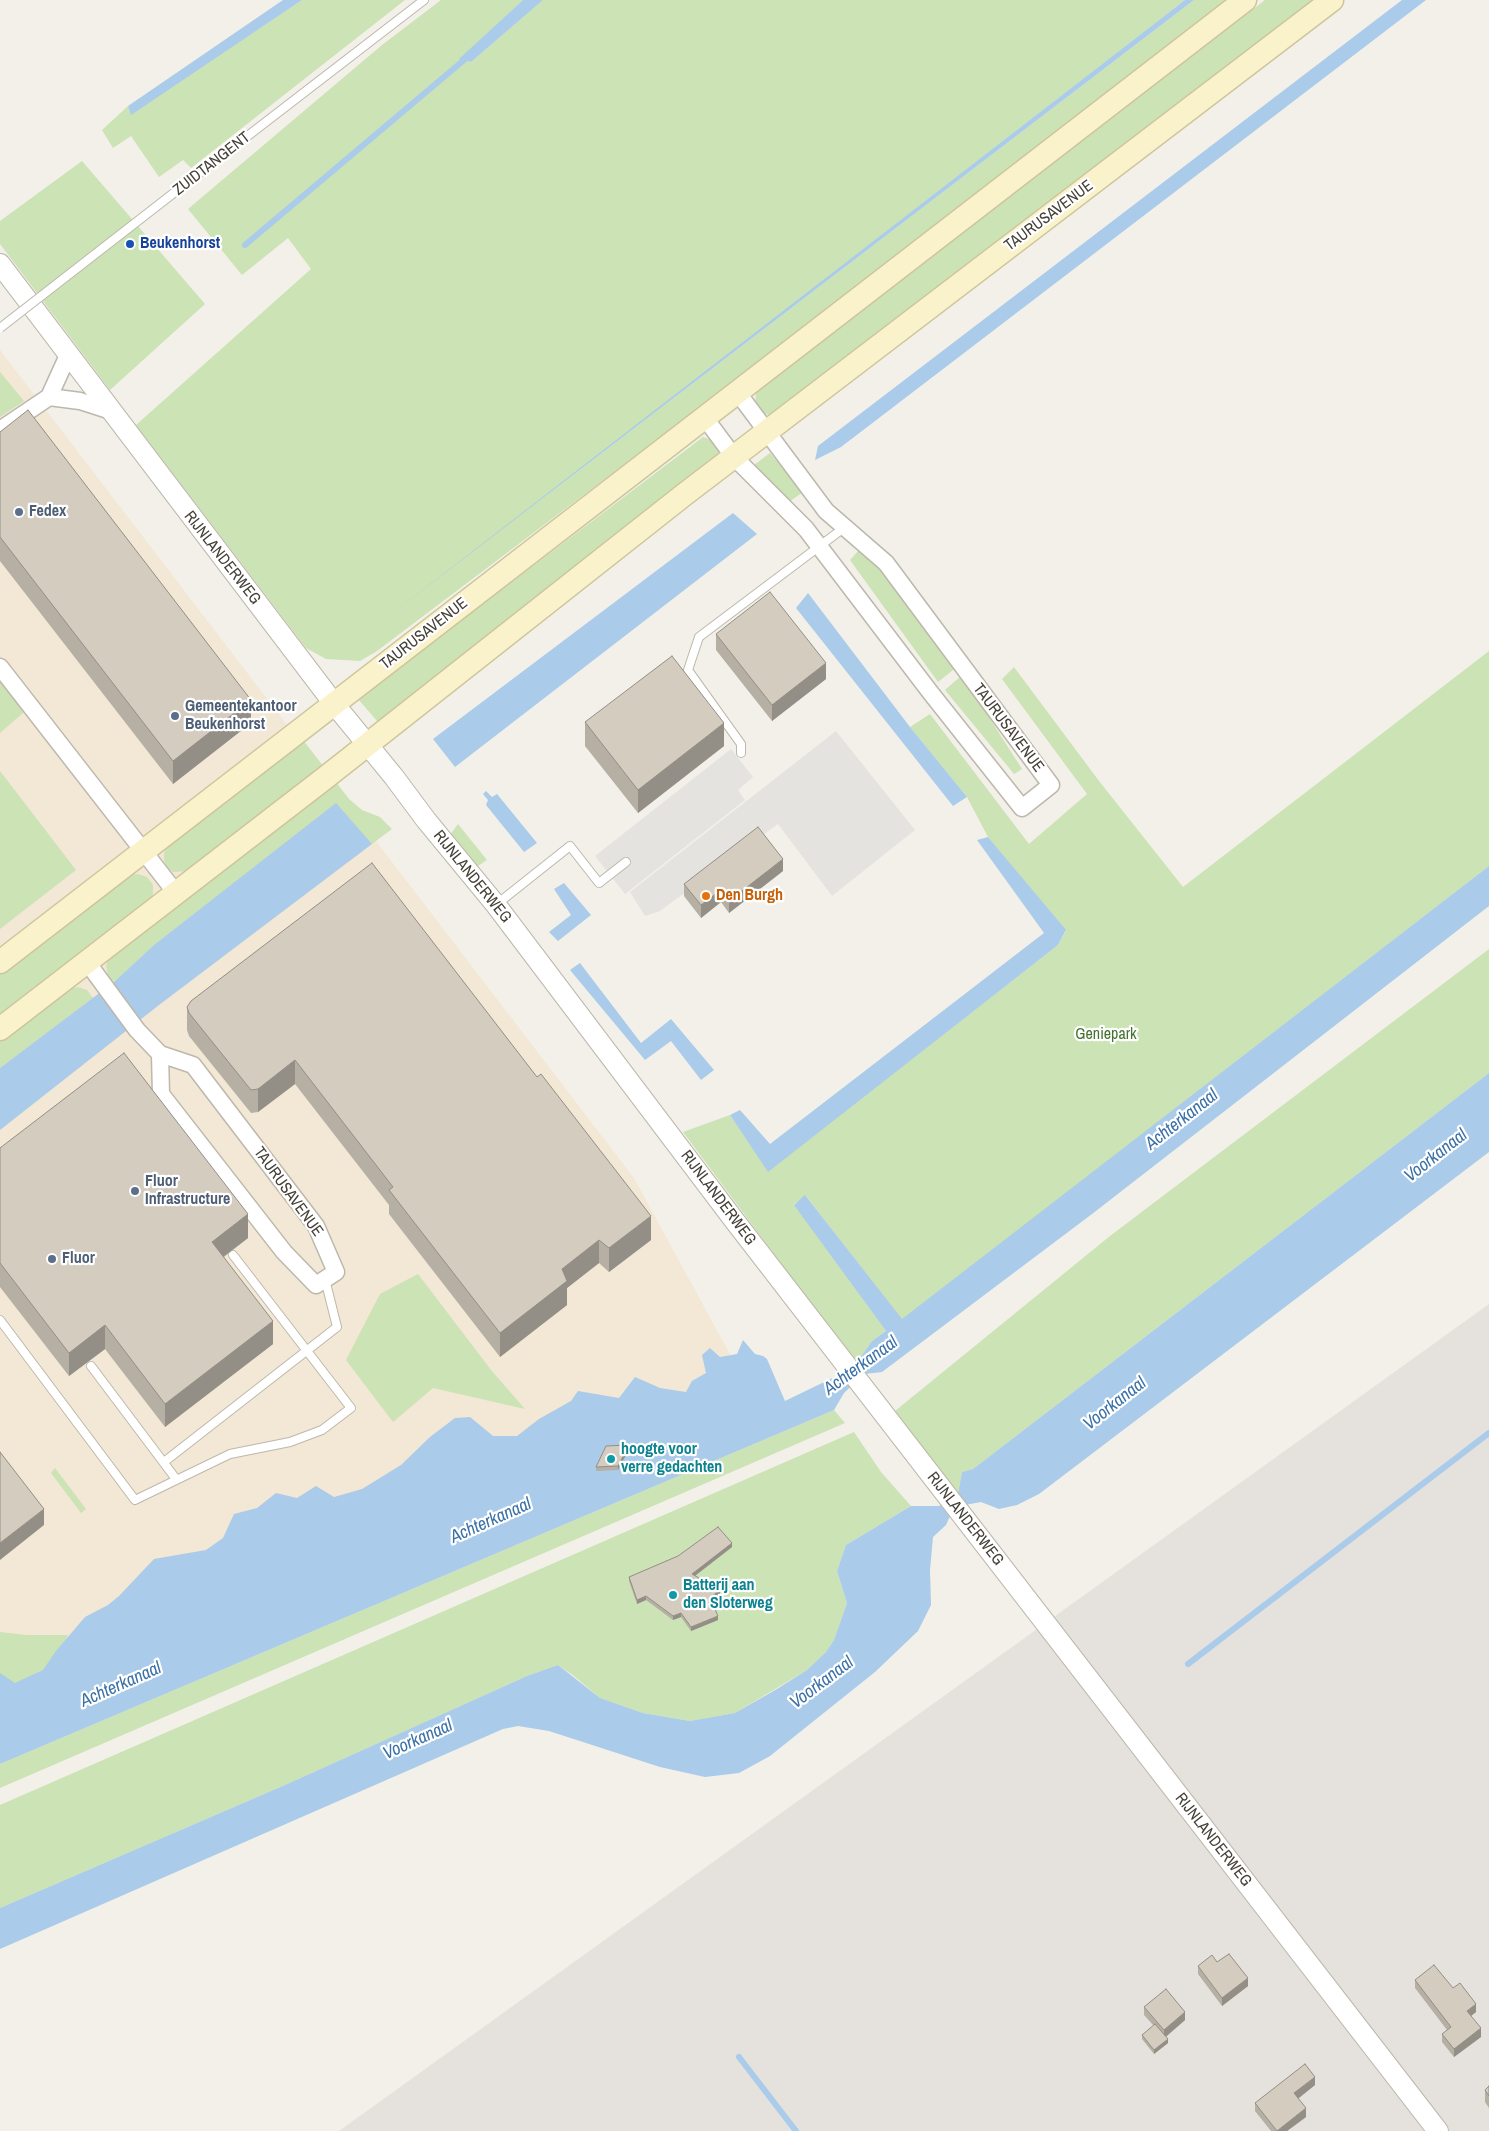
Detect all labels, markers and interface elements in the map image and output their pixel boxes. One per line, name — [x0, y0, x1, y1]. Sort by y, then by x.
street label: ZUIDTANGENT — [170, 128, 254, 200]
street label: TAURUSAVENUE — [1001, 176, 1097, 256]
place label: Beukenhorst — [140, 234, 220, 254]
marker: Beukenhorst — [124, 238, 136, 250]
place label: Fedex — [29, 502, 66, 522]
marker: Fedex — [13, 506, 25, 518]
street label: RIJNLANDERWEG — [180, 507, 264, 609]
street label: TAURUSAVENUE — [376, 594, 472, 674]
street label: TAURUSAVENUE — [968, 680, 1048, 776]
place label: Gemeentekantoor Beukenhorst — [185, 697, 297, 735]
marker: Gemeentekantoor Beukenhorst — [169, 710, 181, 722]
street label: RIJNLANDERWEG — [429, 827, 515, 927]
place label: Den Burgh — [716, 886, 783, 906]
marker: Den Burgh — [700, 890, 712, 902]
park label: Geniepark — [1075, 1025, 1137, 1045]
water label: Achterkanaal — [1141, 1085, 1223, 1155]
water label: Voorkanaal — [1400, 1125, 1472, 1187]
street label: TAURUSAVENUE — [249, 1143, 327, 1241]
street label: RIJNLANDERWEG — [676, 1147, 760, 1249]
place label: Fluor Infrastructure — [145, 1172, 230, 1210]
marker: Fluor Infrastructure — [129, 1185, 141, 1197]
place label: Fluor — [62, 1249, 95, 1269]
marker: Fluor — [46, 1253, 58, 1265]
water label: Achterkanaal — [820, 1332, 902, 1400]
water label: Voorkanaal — [1079, 1373, 1151, 1435]
place label: hoogte voor verre gedachten — [621, 1440, 722, 1478]
marker: hoogte voor verre gedachten — [605, 1453, 617, 1465]
street label: RIJNLANDERWEG — [923, 1468, 1007, 1570]
water label: Achterkanaal — [447, 1494, 535, 1548]
place label: Batterij aan den Sloterweg — [683, 1576, 773, 1614]
marker: Batterij aan den Sloterweg — [667, 1589, 679, 1601]
water label: Voorkanaal — [786, 1652, 858, 1714]
water label: Achterkanaal — [77, 1658, 165, 1712]
water label: Voorkanaal — [380, 1715, 456, 1765]
street label: RIJNLANDERWEG — [1171, 1789, 1255, 1891]

